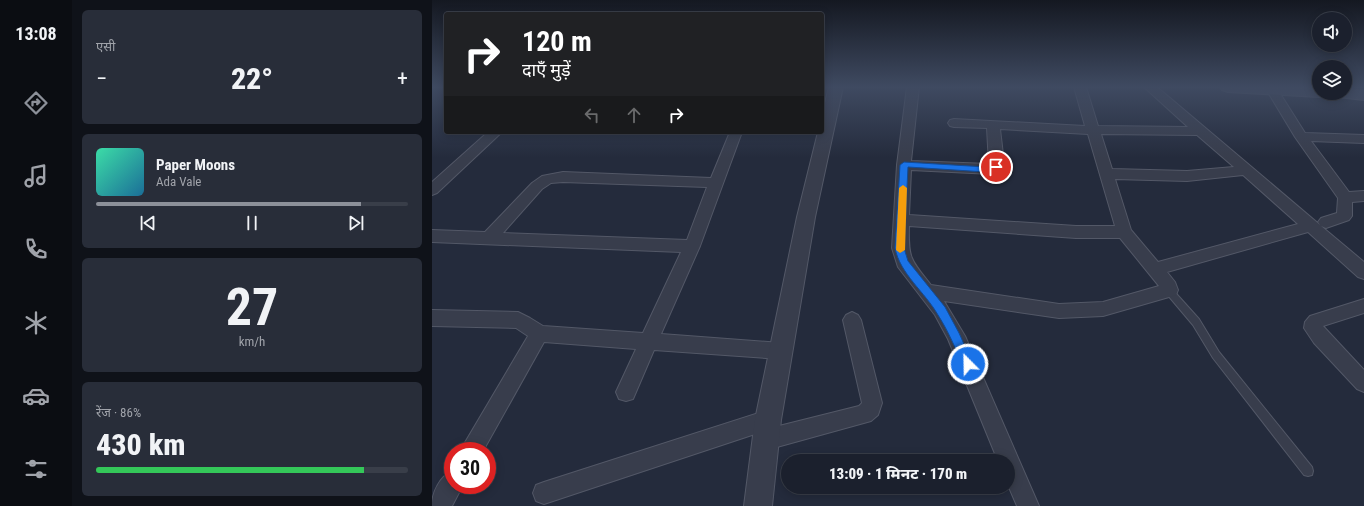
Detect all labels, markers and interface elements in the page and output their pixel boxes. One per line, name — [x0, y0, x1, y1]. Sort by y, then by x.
map controls — [1312, 12, 1352, 100]
button: sound — [1312, 12, 1352, 52]
text: 13:08 — [15, 23, 57, 44]
text: 120 m — [522, 25, 592, 58]
icon: right — [456, 28, 508, 80]
text: एसी — [96, 39, 115, 54]
text: दाएँ मुड़ें — [522, 59, 571, 80]
button: layers — [1312, 60, 1352, 100]
text: 22° — [231, 61, 273, 96]
text: − — [96, 66, 107, 91]
text: + — [397, 66, 408, 91]
icon: directions — [22, 89, 50, 117]
icon: left — [581, 104, 603, 126]
icon: ahead — [623, 104, 645, 126]
icon: right — [665, 104, 687, 126]
pin — [979, 150, 1013, 184]
text: Paper Moons — [156, 156, 235, 174]
icon: arrive — [985, 156, 1007, 178]
icon: music — [22, 162, 50, 190]
text: Ada Vale — [156, 174, 201, 189]
icon: previous — [137, 212, 159, 234]
icon: pause — [241, 212, 263, 234]
icon: next — [345, 212, 367, 234]
icon: phone — [22, 235, 50, 263]
text: 27 — [226, 277, 278, 338]
icon: climate — [22, 309, 50, 337]
text: km/h — [239, 334, 265, 349]
position arrow — [947, 343, 989, 385]
icon: car — [22, 382, 50, 410]
text: रेंज · 86% — [96, 405, 141, 420]
text: 430 km — [96, 427, 185, 462]
speed limit sign: 30 — [444, 442, 496, 494]
icon: filters — [22, 455, 50, 483]
text: 13:09 · 1 मिनट · 170 m — [829, 465, 967, 483]

